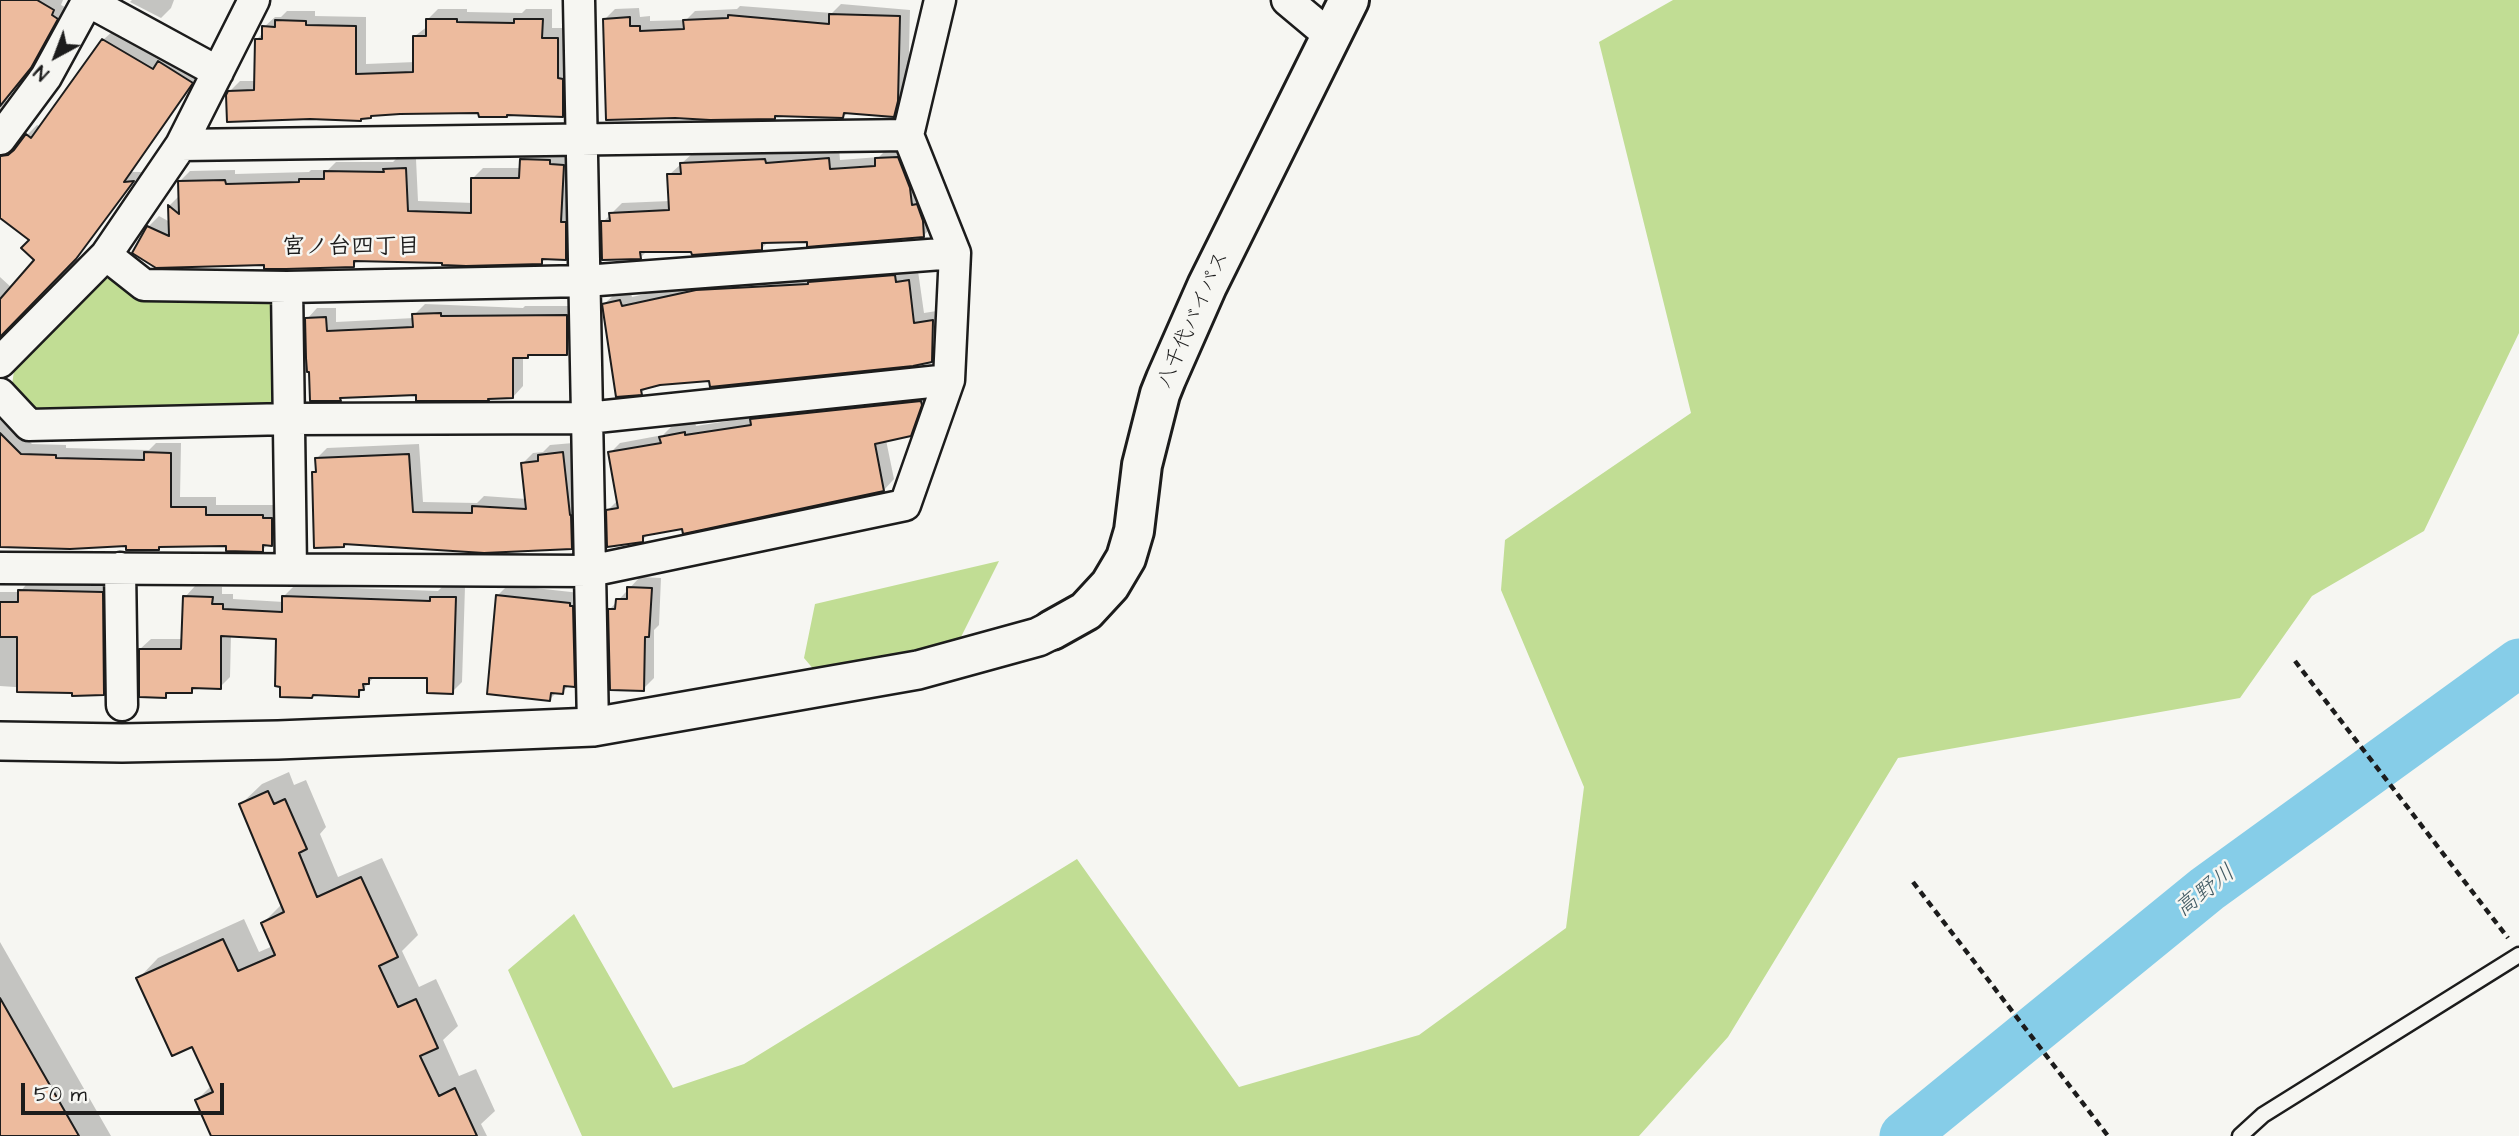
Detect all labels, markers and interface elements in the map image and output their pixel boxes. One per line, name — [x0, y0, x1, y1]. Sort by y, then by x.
north arrow — [21, 21, 91, 91]
text: N — [29, 58, 55, 86]
district label: 宮ノ台四丁目 — [282, 234, 420, 262]
street label: 八千代バイパス — [1153, 248, 1235, 392]
water label: 高野川 — [2170, 860, 2242, 924]
scale bar — [24, 1070, 228, 1114]
text: 50 m — [34, 1080, 87, 1109]

